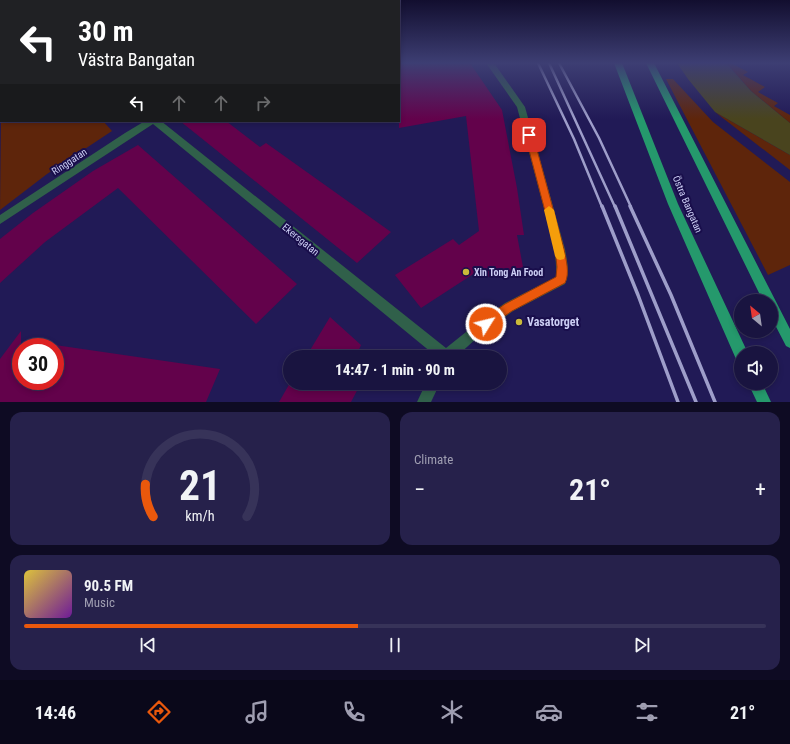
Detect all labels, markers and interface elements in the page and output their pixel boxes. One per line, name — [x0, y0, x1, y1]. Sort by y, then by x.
text: 30 m — [78, 15, 134, 48]
icon: left — [12, 16, 64, 68]
text: Västra Bangatan — [78, 49, 195, 70]
icon: left — [126, 92, 148, 114]
icon: ahead — [168, 92, 190, 114]
icon: ahead — [210, 92, 232, 114]
icon: right — [252, 92, 274, 114]
pin — [512, 118, 546, 152]
icon: arrive — [518, 124, 540, 146]
street label: Ringgatan — [50, 146, 89, 177]
street label: Östra Bangatan — [671, 174, 705, 235]
street label: Ekersgatan — [280, 221, 321, 258]
marker: Xin Tong An Food — [461, 267, 471, 277]
place label: Xin Tong An Food — [474, 267, 543, 278]
north arrow — [734, 294, 778, 338]
map controls — [734, 294, 778, 390]
position arrow — [465, 303, 507, 345]
place label: Vasatorget — [527, 315, 580, 329]
marker: Vasatorget — [514, 317, 524, 327]
speed limit sign: 30 — [12, 338, 64, 390]
button: sound — [734, 346, 778, 390]
text: 14:47 · 1 min · 90 m — [335, 361, 455, 379]
text: Climate — [414, 452, 453, 467]
text: 21 — [179, 460, 221, 509]
text: 21° — [569, 472, 611, 507]
text: − — [414, 477, 425, 502]
text: + — [755, 477, 766, 502]
text: km/h — [185, 507, 215, 523]
text: 90.5 FM — [84, 577, 133, 595]
text: Music — [84, 595, 115, 610]
icon: previous — [137, 634, 159, 656]
icon: pause — [384, 634, 406, 656]
icon: next — [631, 634, 653, 656]
icon: directions — [145, 698, 173, 726]
icon: music — [243, 698, 271, 726]
icon: phone — [340, 698, 368, 726]
icon: climate — [438, 698, 466, 726]
icon: car — [535, 698, 563, 726]
icon: filters — [633, 698, 661, 726]
text: 14:46 — [35, 702, 76, 723]
text: 21° — [730, 702, 755, 723]

